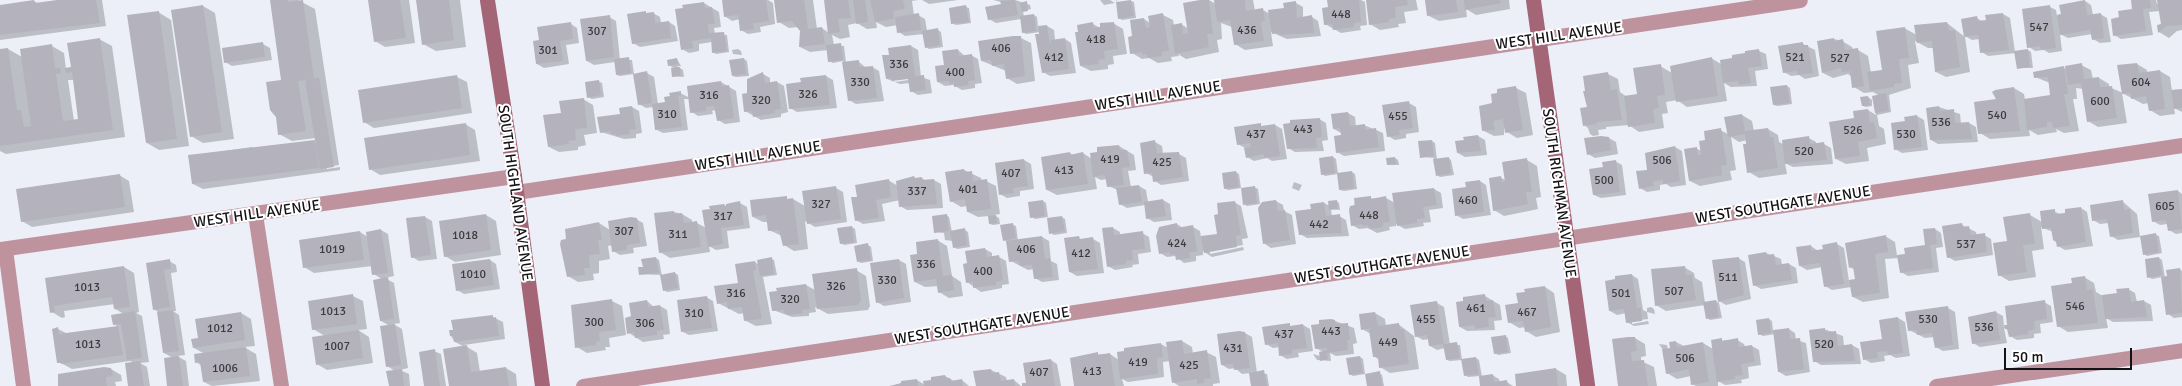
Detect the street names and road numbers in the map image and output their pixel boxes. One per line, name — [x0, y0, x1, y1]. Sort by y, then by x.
street label: WEST HILL AVENUE — [1495, 18, 1623, 54]
street label: WEST HILL AVENUE — [1094, 77, 1222, 115]
street label: SOUTH HIGHLAND AVENUE — [494, 104, 536, 282]
street label: SOUTH RICHMAN AVENUE — [1538, 107, 1580, 279]
street label: WEST HILL AVENUE — [694, 137, 822, 175]
street label: WEST SOUTHGATE AVENUE — [1694, 182, 1872, 228]
street label: WEST HILL AVENUE — [193, 196, 321, 232]
street label: WEST SOUTHGATE AVENUE — [1293, 242, 1471, 288]
street label: WEST SOUTHGATE AVENUE — [893, 303, 1071, 349]

